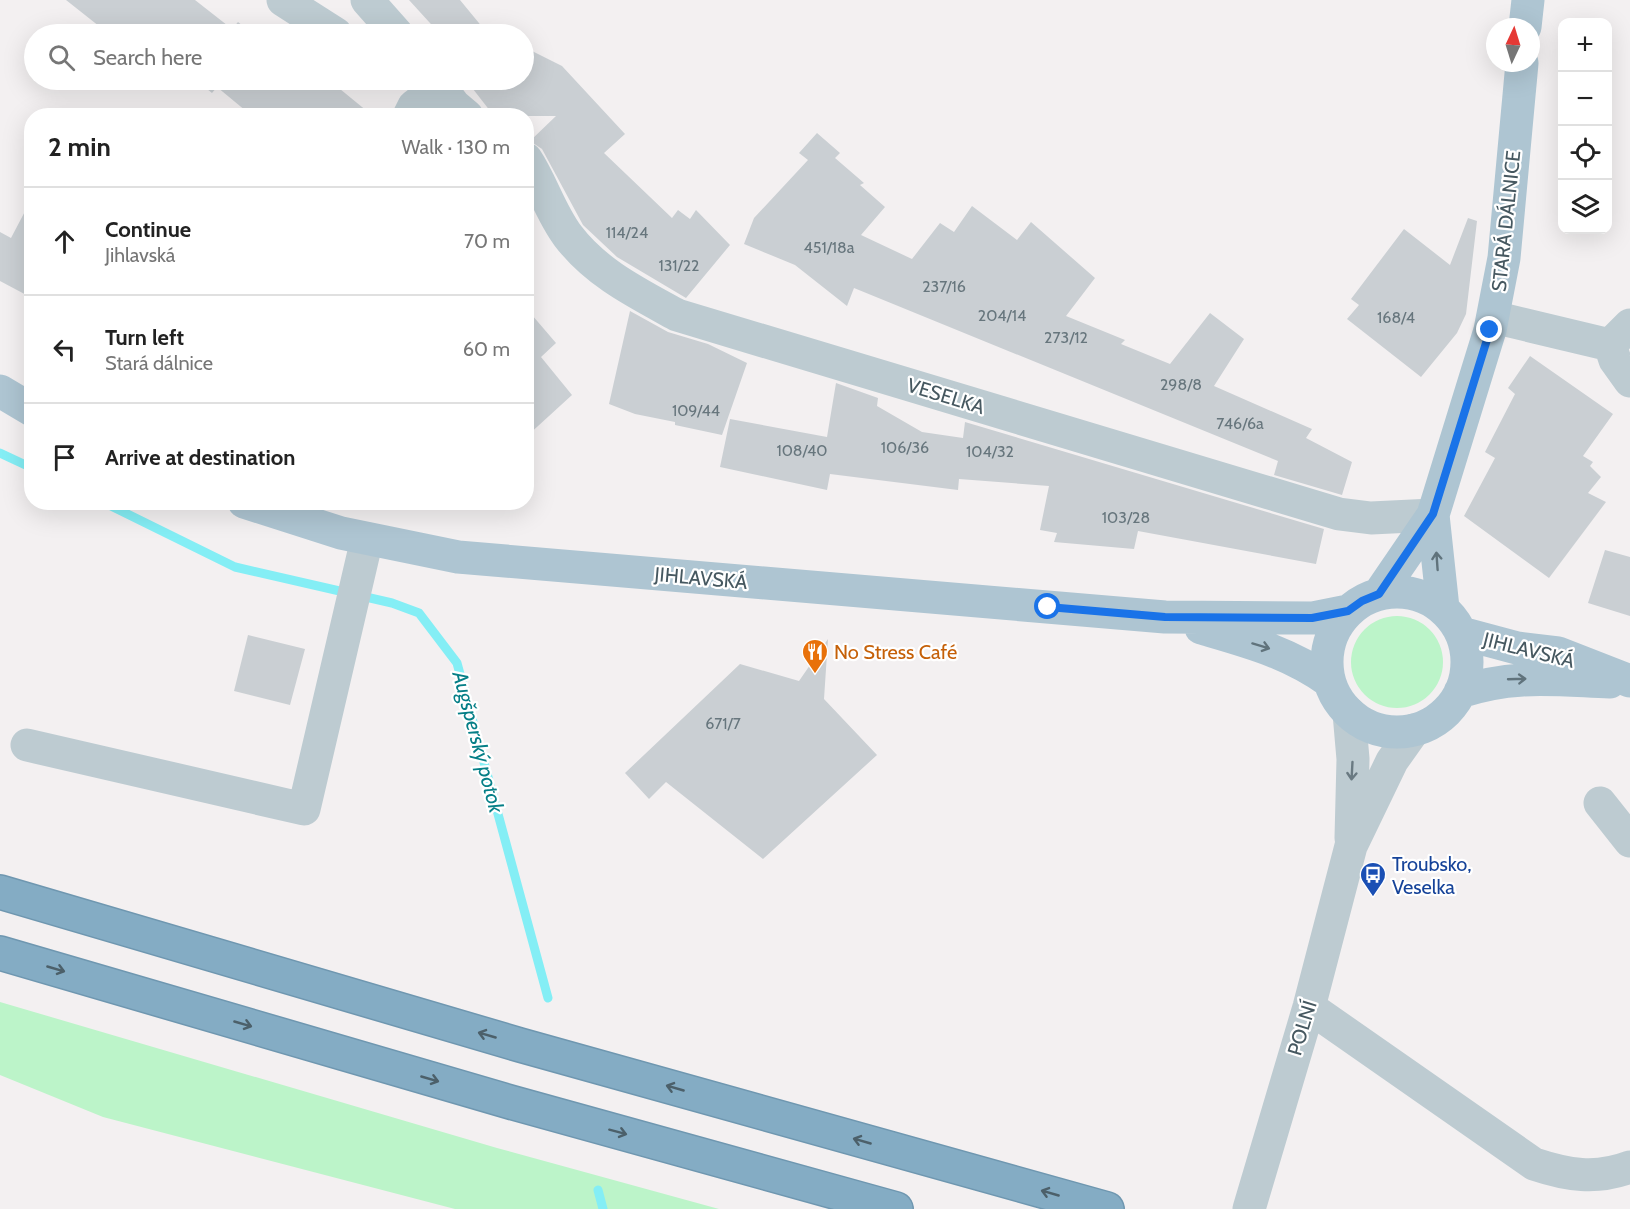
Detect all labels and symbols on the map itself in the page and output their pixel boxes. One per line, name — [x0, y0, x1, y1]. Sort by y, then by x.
north arrow — [1486, 18, 1540, 72]
street label: STARÁ DÁLNICE — [1487, 149, 1525, 293]
house number: 114/24 — [606, 223, 648, 242]
house number: 451/18a — [804, 238, 855, 257]
house number: 131/22 — [658, 256, 700, 275]
house number: 237/16 — [922, 277, 966, 296]
house number: 204/14 — [978, 306, 1026, 325]
house number: 168/4 — [1377, 308, 1415, 327]
route end — [1476, 316, 1502, 342]
house number: 273/12 — [1044, 328, 1088, 347]
street label: VESELKA — [904, 373, 988, 419]
house number: 298/8 — [1160, 375, 1202, 394]
house number: 109/44 — [672, 401, 720, 420]
house number: 746/6a — [1216, 414, 1264, 433]
house number: 106/36 — [881, 438, 929, 457]
house number: 108/40 — [776, 441, 828, 460]
house number: 104/32 — [966, 442, 1014, 461]
house number: 103/28 — [1102, 508, 1150, 527]
one-way arrow — [1431, 552, 1442, 572]
street label: JIHLAVSKÁ — [653, 562, 749, 594]
route start — [1034, 593, 1060, 619]
street label: JIHLAVSKÁ — [1480, 627, 1578, 673]
restaurant icon: No Stress Café — [800, 637, 830, 675]
place label: No Stress Café — [834, 640, 957, 664]
one-way arrow — [1251, 641, 1270, 652]
water label: Augšperský potok — [447, 667, 510, 816]
one-way arrow — [1507, 674, 1527, 685]
house number: 671/7 — [705, 714, 741, 733]
one-way arrow — [1347, 761, 1358, 781]
place label: Troubsko, Veselka — [1392, 852, 1472, 899]
bus stop icon: Troubsko, Veselka — [1358, 860, 1388, 898]
one-way arrow — [46, 964, 65, 975]
street label: POLNÍ — [1282, 998, 1322, 1058]
one-way arrow — [233, 1019, 252, 1030]
one-way arrow — [478, 1029, 497, 1040]
one-way arrow — [420, 1074, 439, 1085]
one-way arrow — [666, 1082, 685, 1093]
one-way arrow — [608, 1127, 627, 1138]
one-way arrow — [853, 1135, 872, 1146]
one-way arrow — [1041, 1187, 1060, 1198]

